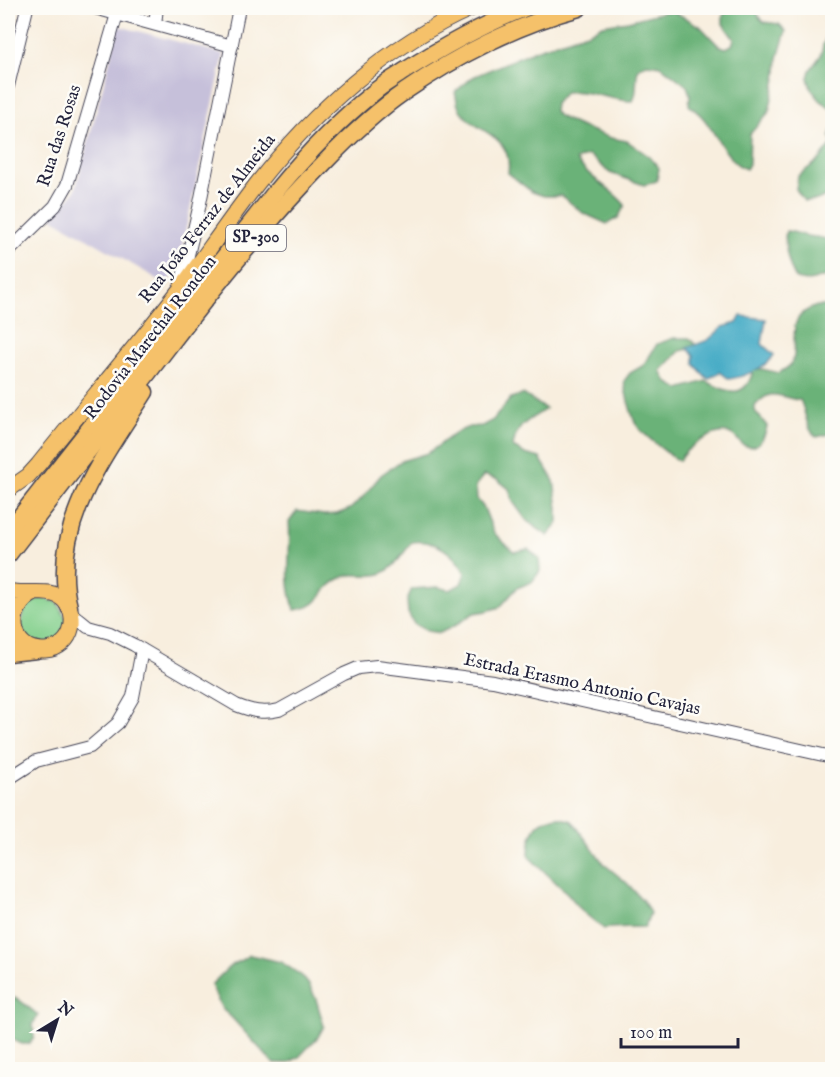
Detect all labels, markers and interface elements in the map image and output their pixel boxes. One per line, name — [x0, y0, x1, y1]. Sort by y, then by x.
street label: Rua das Rosas — [33, 82, 87, 190]
street label: Rua João Ferraz de Almeida — [135, 130, 281, 308]
road number: SP-300 — [226, 225, 286, 251]
street label: Rodovia Marechal Rondon — [80, 251, 223, 425]
street label: Estrada Erasmo Antonio Cavajas — [462, 649, 702, 721]
north arrow — [27, 990, 87, 1050]
text: N — [53, 997, 77, 1022]
scale bar — [621, 1011, 738, 1049]
text: 100 m — [630, 1022, 672, 1045]

